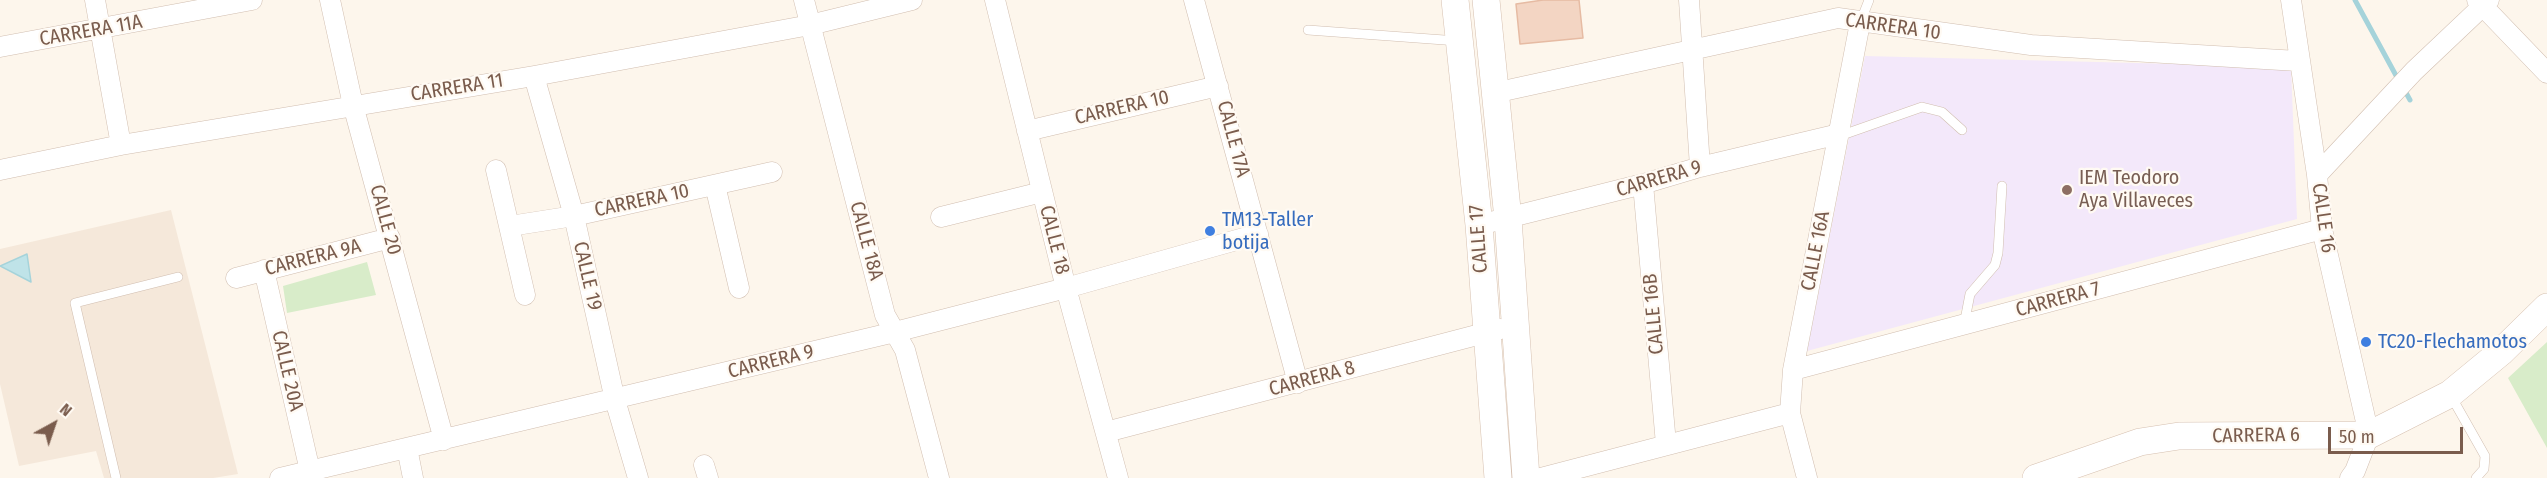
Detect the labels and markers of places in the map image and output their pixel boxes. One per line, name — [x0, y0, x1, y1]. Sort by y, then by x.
place label: IEM Teodoro Aya Villaveces — [2079, 166, 2193, 213]
marker: IEM Teodoro Aya Villaveces — [2060, 183, 2074, 197]
place label: TM13-Taller botija — [1222, 208, 1313, 255]
marker: TM13-Taller botija — [1203, 224, 1217, 238]
place label: TC20-Flechamotos — [2378, 330, 2527, 354]
marker: TC20-Flechamotos — [2359, 335, 2373, 349]

